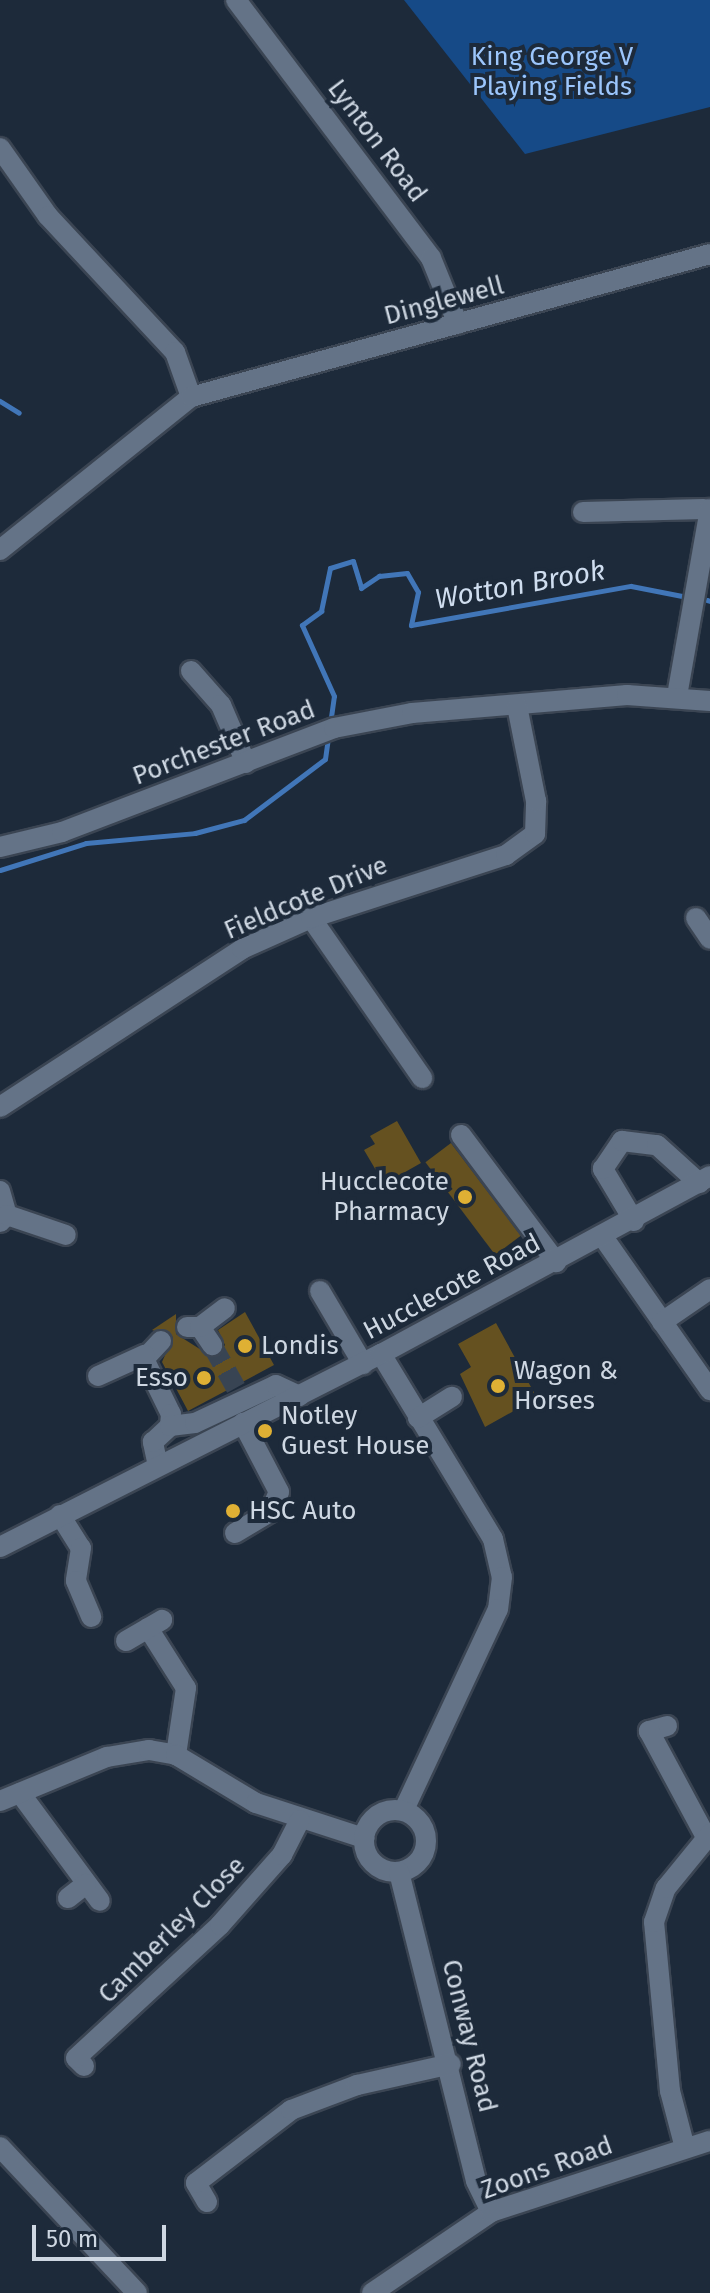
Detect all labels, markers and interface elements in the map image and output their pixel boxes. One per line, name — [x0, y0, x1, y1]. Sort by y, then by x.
park label: King George V Playing Fields — [471, 41, 633, 102]
street label: Lynton Road — [321, 74, 433, 208]
street label: Dinglewell — [381, 270, 507, 332]
water label: Wotton Brook — [432, 554, 608, 616]
street label: Porchester Road — [128, 694, 320, 792]
street label: Fieldcote Drive — [220, 850, 392, 946]
place label: Hucclecote Pharmacy — [320, 1166, 449, 1228]
marker: Hucclecote Pharmacy — [456, 1188, 474, 1206]
street label: Hucclecote Road — [358, 1227, 546, 1347]
place label: Londis — [261, 1330, 339, 1362]
marker: Londis — [236, 1337, 254, 1355]
place label: Wagon & Horses — [514, 1355, 618, 1416]
place label: Esso — [135, 1362, 188, 1394]
marker: Esso — [195, 1369, 213, 1387]
marker: Wagon & Horses — [489, 1377, 507, 1395]
place label: Notley Guest House — [281, 1400, 429, 1462]
marker: Notley Guest House — [256, 1422, 274, 1440]
place label: HSC Auto — [249, 1495, 357, 1527]
marker: HSC Auto — [224, 1502, 242, 1520]
street label: Camberley Close — [92, 1850, 252, 2010]
street label: Conway Road — [435, 1956, 503, 2116]
street label: Zoons Road — [477, 2130, 617, 2206]
scale bar — [36, 2209, 170, 2259]
text: 50 m — [46, 2225, 98, 2253]

